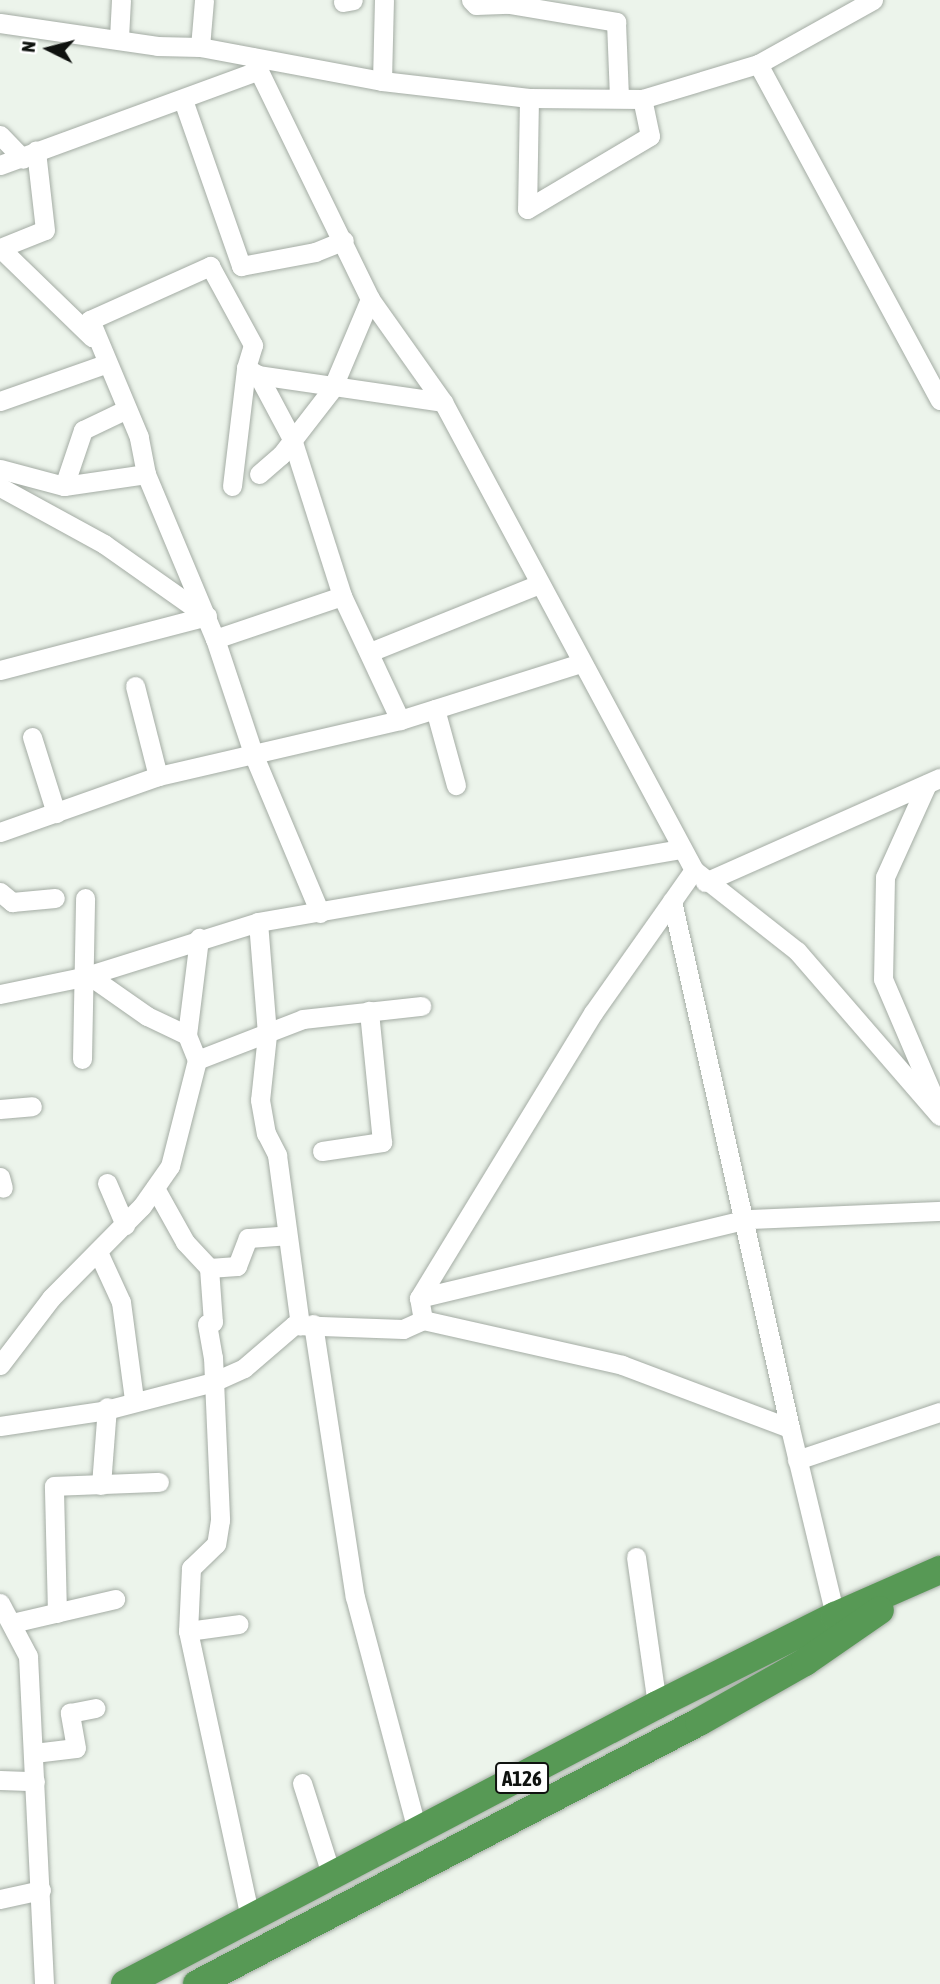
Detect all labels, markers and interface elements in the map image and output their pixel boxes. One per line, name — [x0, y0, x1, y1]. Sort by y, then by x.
north arrow — [14, 14, 84, 84]
text: N — [17, 40, 40, 54]
road number: A126 — [494, 1760, 550, 1796]

